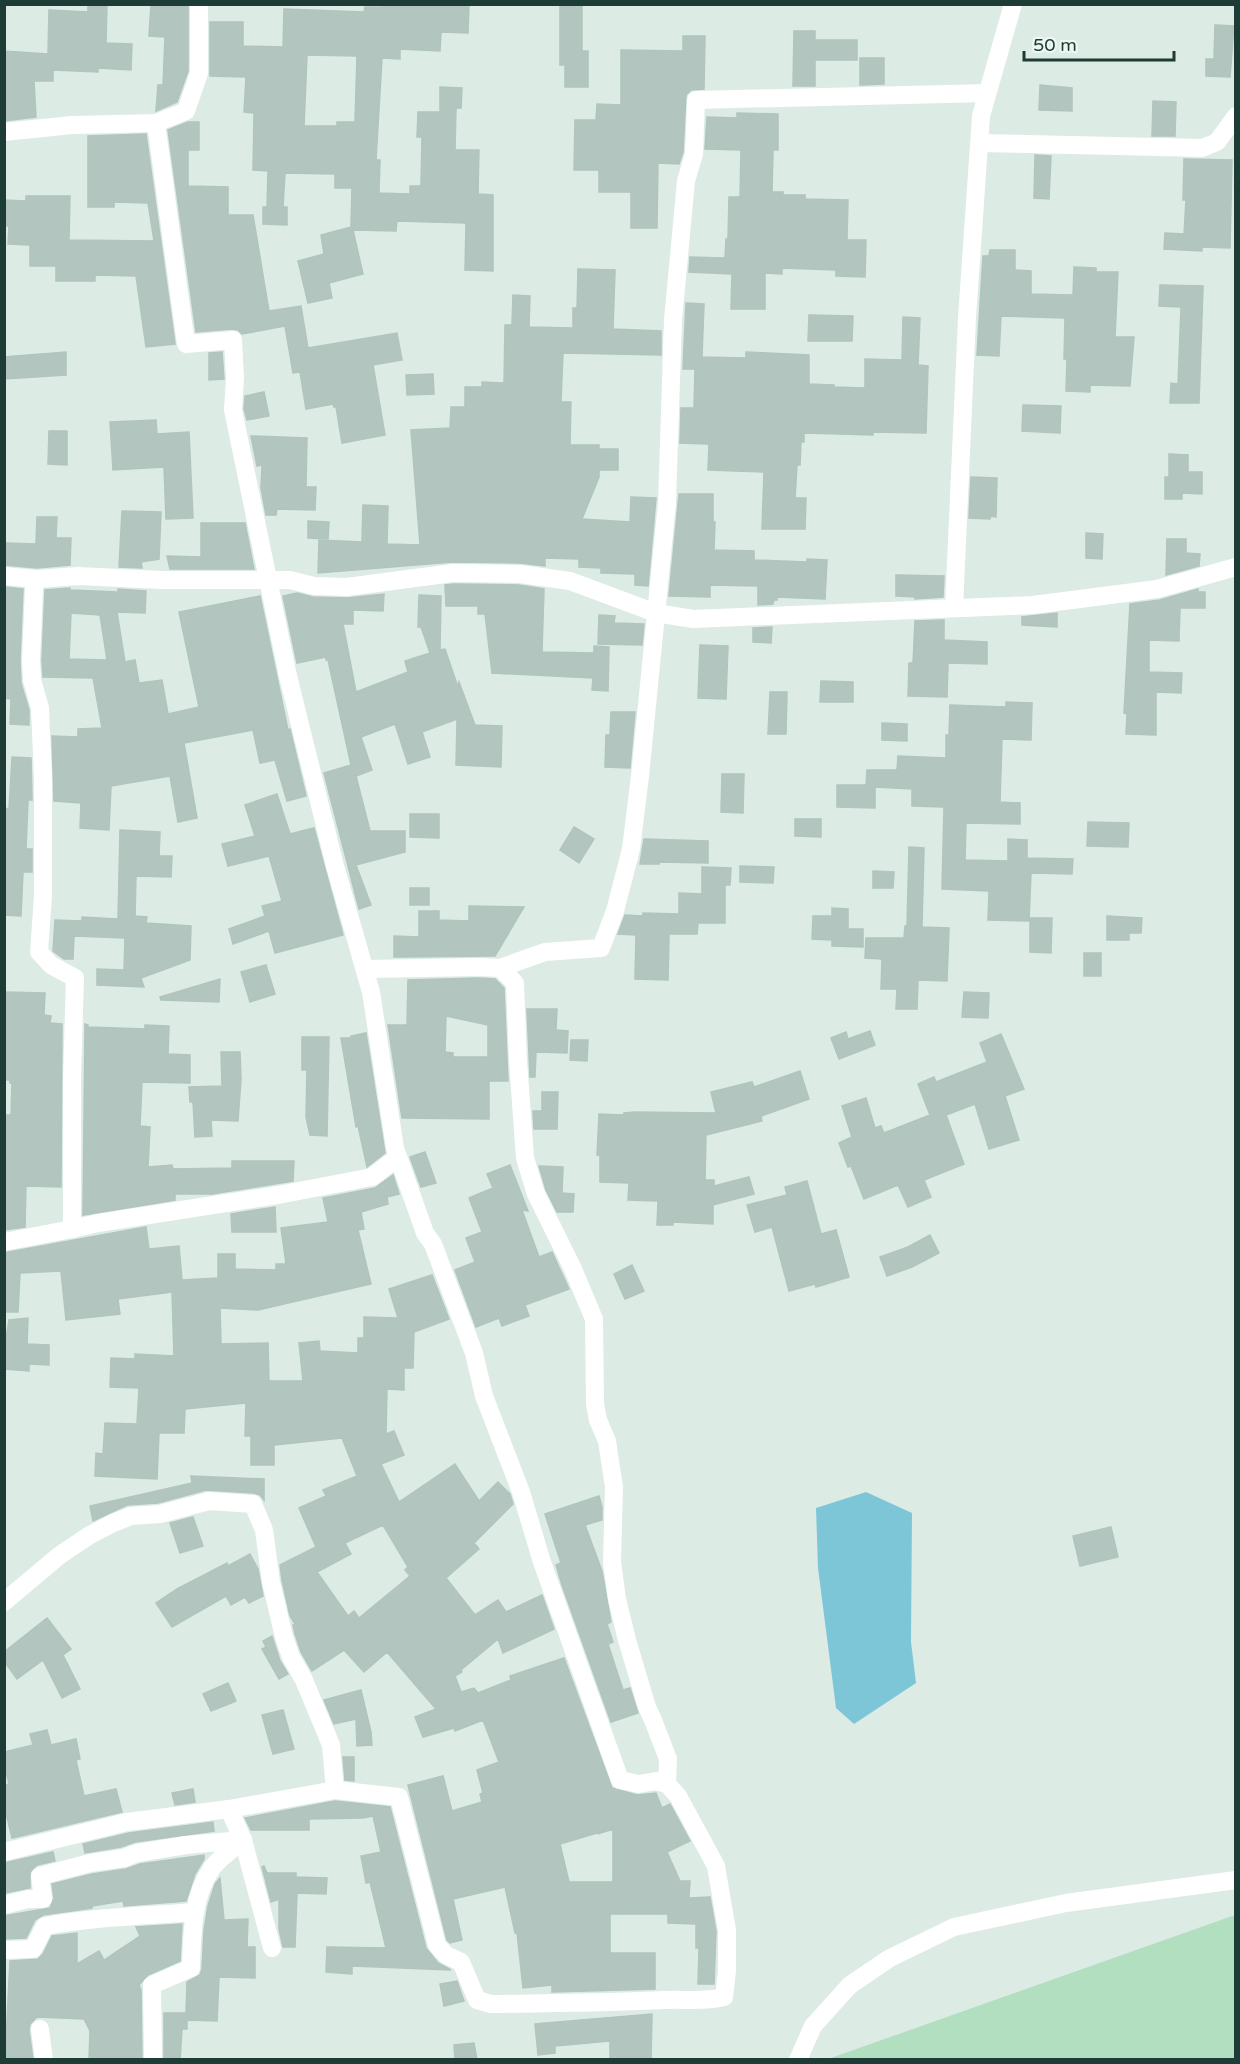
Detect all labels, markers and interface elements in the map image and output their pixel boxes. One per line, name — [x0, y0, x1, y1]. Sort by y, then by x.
scale bar — [1024, 24, 1174, 62]
text: 50 m — [1033, 34, 1077, 56]

